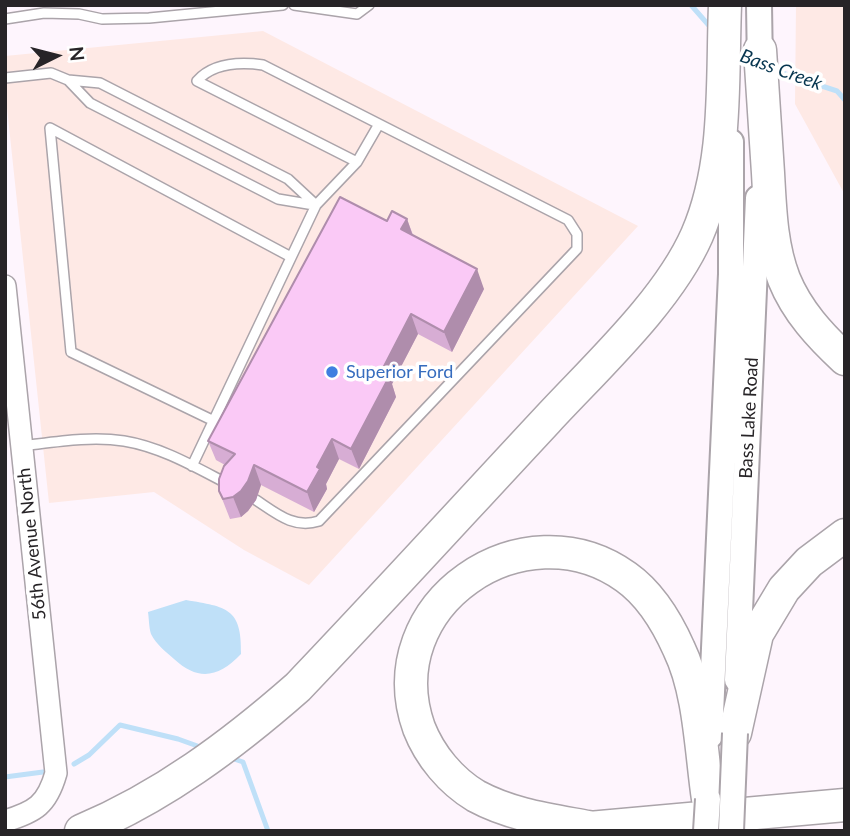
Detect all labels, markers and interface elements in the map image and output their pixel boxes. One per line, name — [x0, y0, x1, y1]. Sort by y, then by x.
north arrow — [21, 21, 91, 91]
text: N — [65, 45, 90, 62]
water label: Bass Creek — [737, 45, 825, 95]
street label: Bass Lake Road — [735, 357, 763, 479]
place label: Superior Ford — [346, 361, 453, 383]
marker: Superior Ford — [324, 364, 340, 380]
street label: 56th Avenue North — [13, 467, 51, 621]

